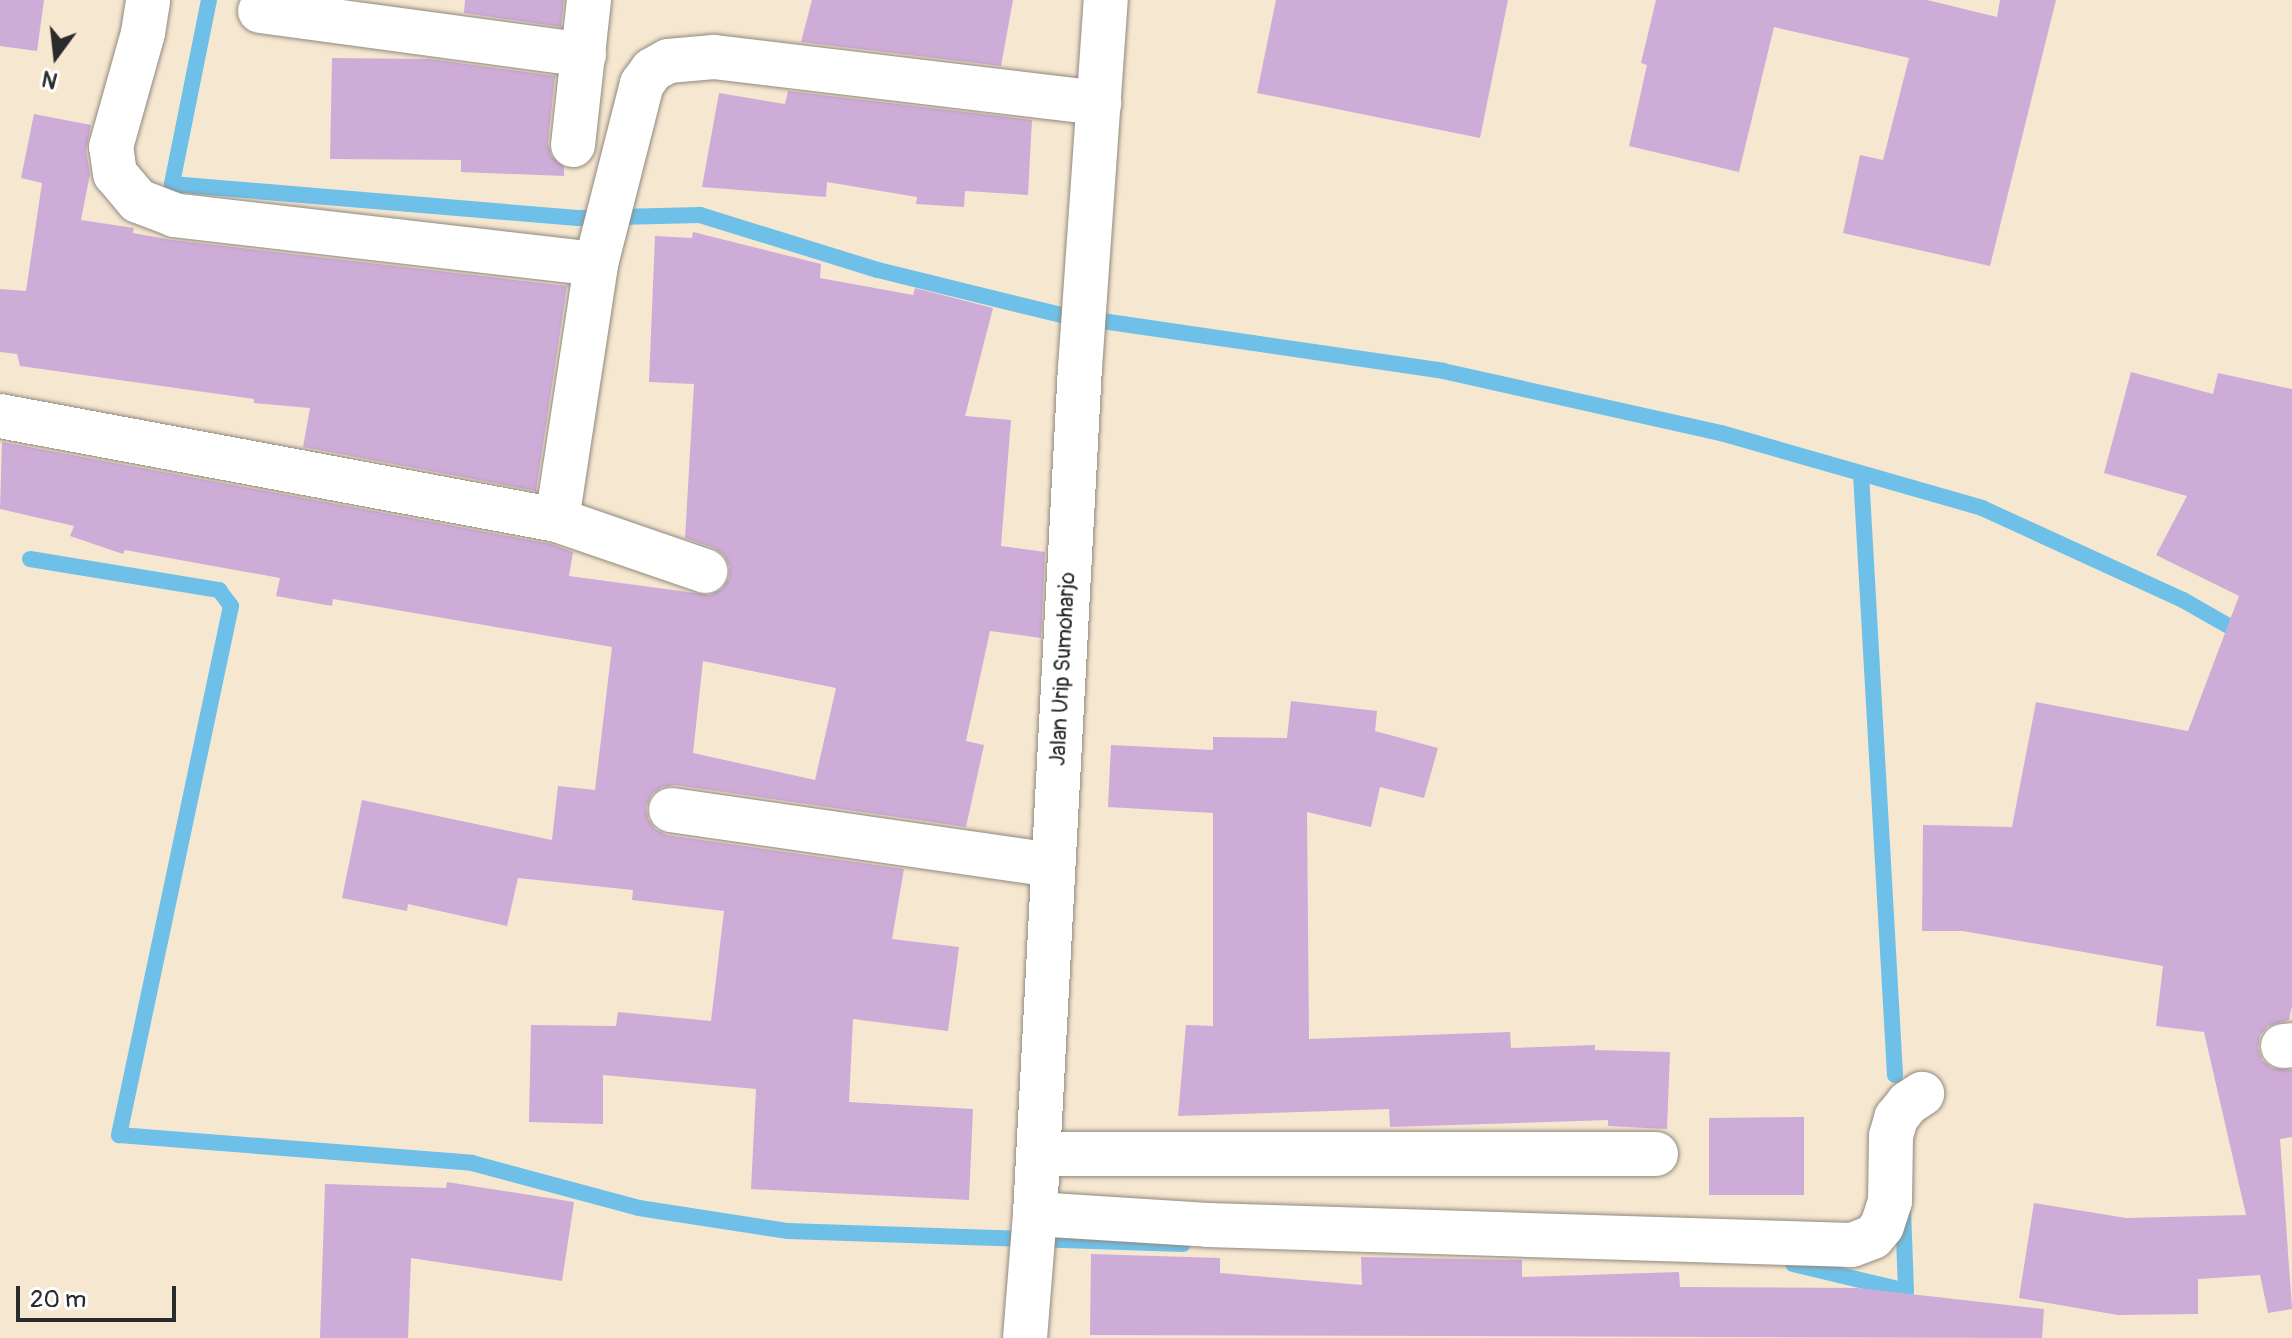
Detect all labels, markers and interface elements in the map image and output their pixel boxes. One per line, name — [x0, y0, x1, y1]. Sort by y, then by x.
north arrow — [16, 16, 96, 96]
text: N — [39, 64, 61, 95]
street label: Jalan Urip Sumoharjo — [1045, 571, 1081, 767]
scale bar — [20, 1270, 180, 1320]
text: 20 m — [30, 1285, 86, 1314]

